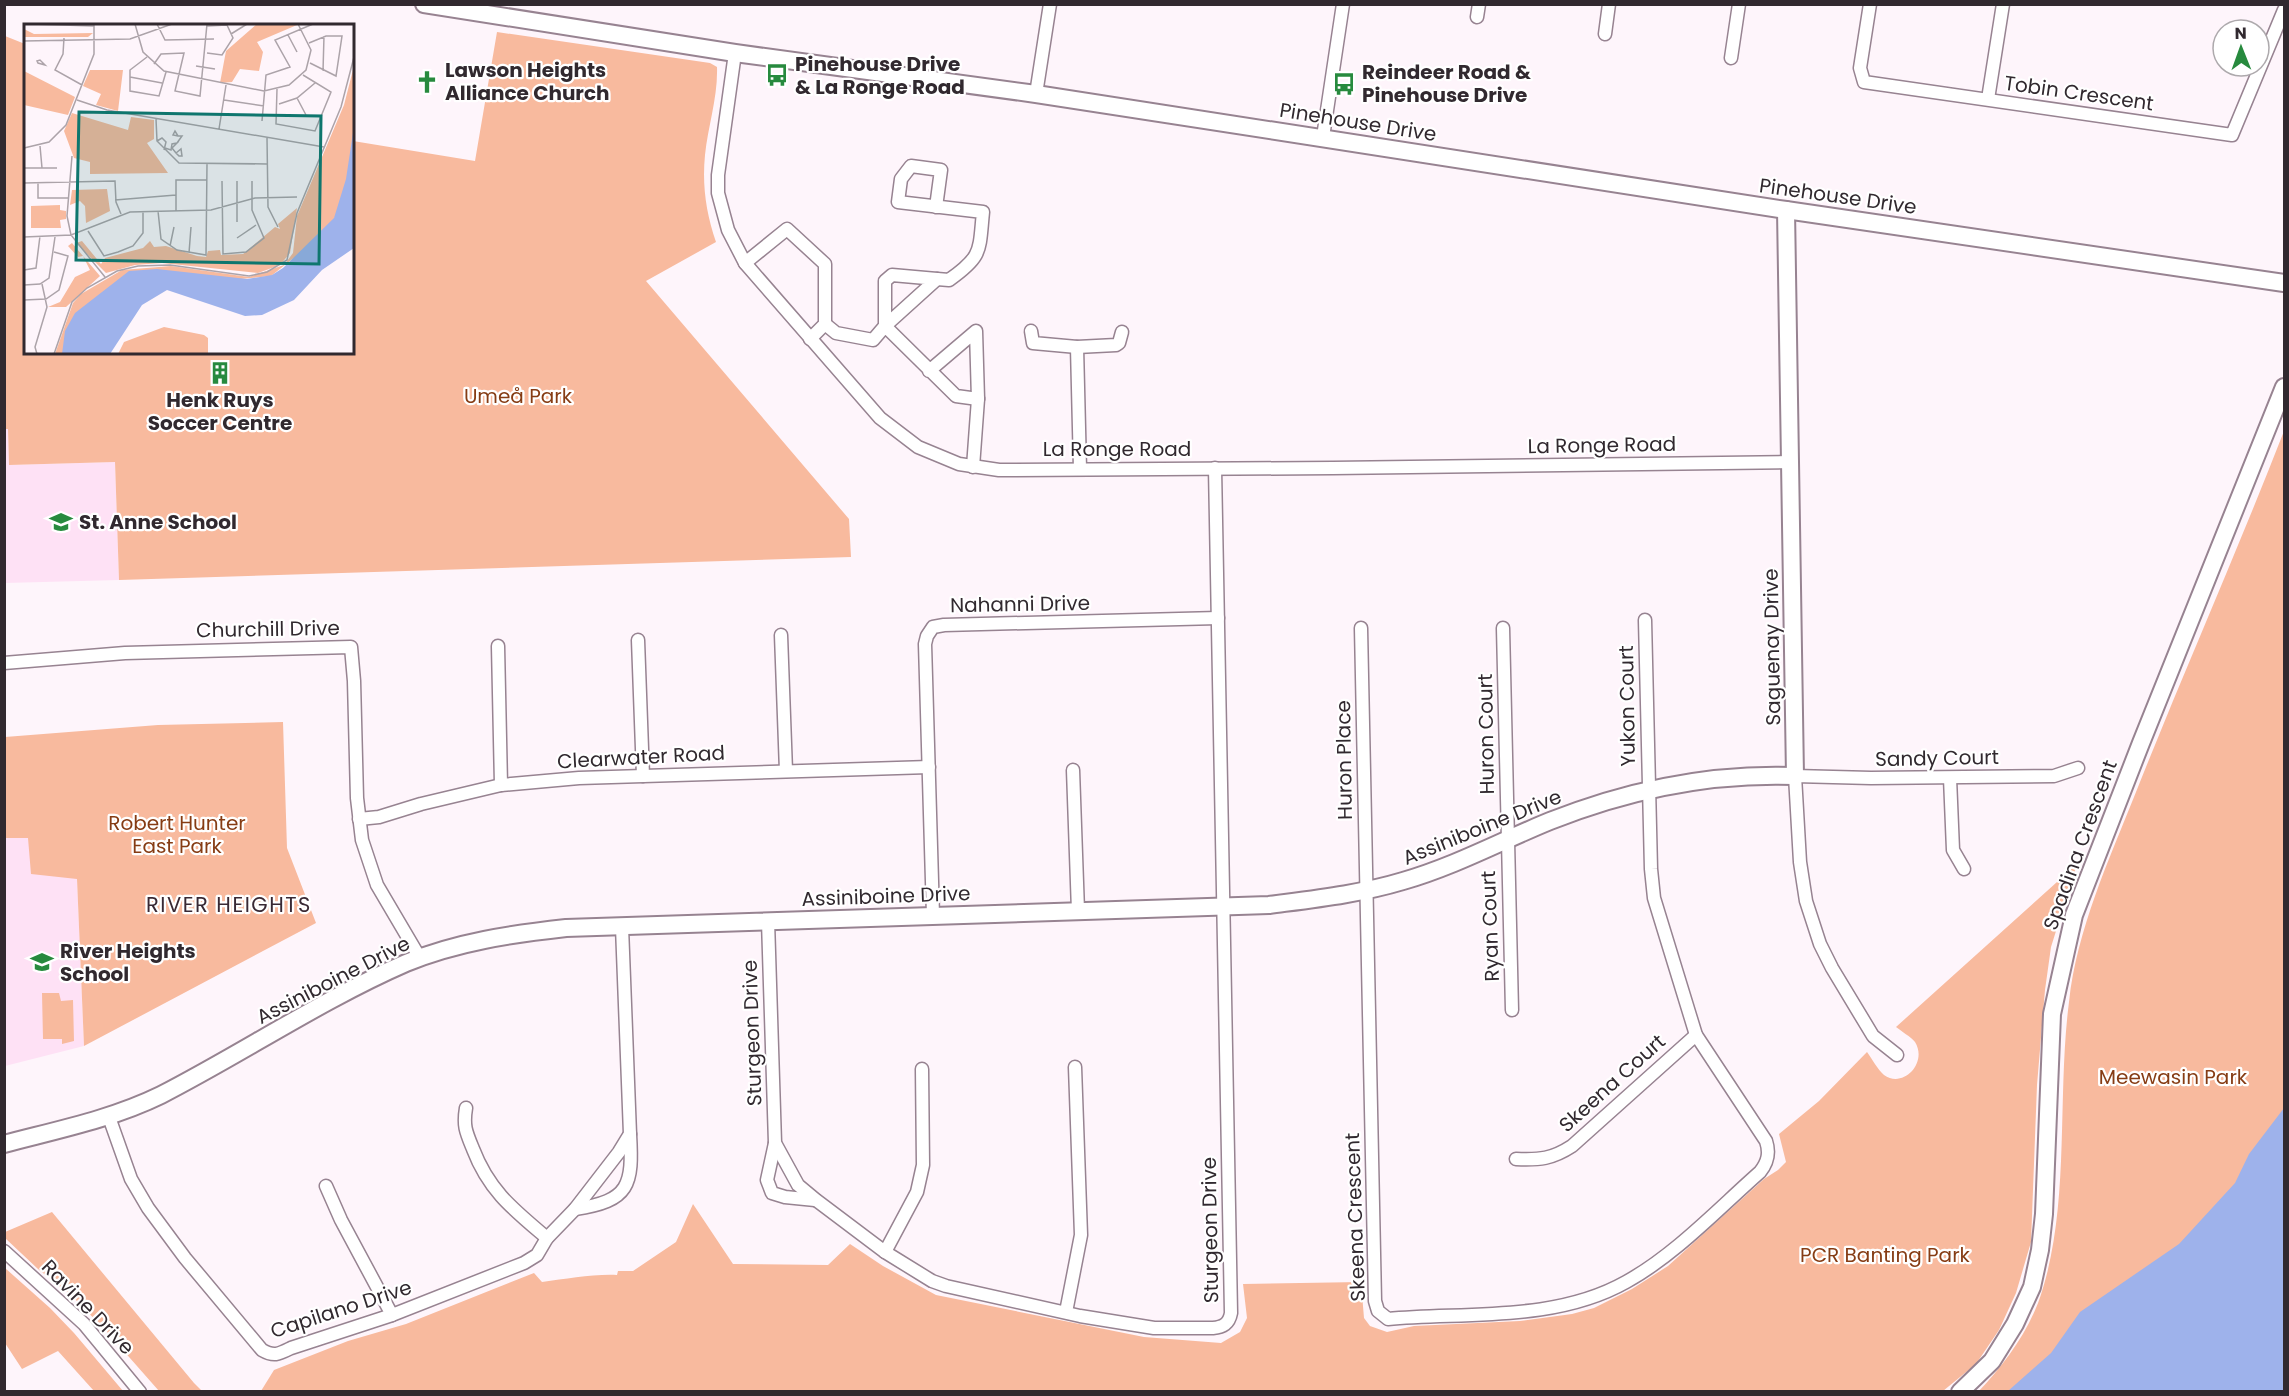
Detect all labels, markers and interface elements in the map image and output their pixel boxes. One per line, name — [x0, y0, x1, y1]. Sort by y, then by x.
north arrow — [2211, 18, 2271, 78]
text: N — [2235, 22, 2247, 45]
inset map — [24, 24, 354, 354]
place label: Pinehouse Drive & La Ronge Road — [795, 50, 965, 101]
place label: Lawson Heights Alliance Church — [445, 56, 610, 107]
place label: Reindeer Road & Pinehouse Drive — [1362, 58, 1531, 109]
bus stop icon: Pinehouse Drive & La Ronge Road — [764, 62, 790, 88]
church icon: Lawson Heights Alliance Church — [414, 69, 440, 95]
street label: Tobin Crescent — [2003, 69, 2155, 117]
bus stop icon: Reindeer Road & Pinehouse Drive — [1331, 71, 1357, 97]
street label: Pinehouse Drive — [1278, 96, 1438, 148]
street label: Pinehouse Drive — [1758, 171, 1918, 221]
building icon: Henk Ruys Soccer Centre — [207, 360, 233, 386]
park label: Umeå Park — [464, 382, 573, 410]
place label: Henk Ruys Soccer Centre — [148, 386, 292, 437]
street label: La Ronge Road — [1528, 430, 1676, 460]
street label: La Ronge Road — [1043, 435, 1191, 463]
place label: St. Anne School — [79, 508, 237, 536]
school or university icon: St. Anne School — [48, 509, 74, 535]
street label: Saguenay Drive — [1757, 568, 1787, 726]
street label: Nahanni Drive — [950, 589, 1090, 619]
street label: Churchill Drive — [196, 614, 340, 644]
street label: Yukon Court — [1612, 645, 1642, 767]
street label: Huron Court — [1471, 673, 1501, 795]
street label: Huron Place — [1329, 700, 1359, 820]
street label: Clearwater Road — [556, 739, 726, 775]
street label: Sandy Court — [1875, 743, 1999, 773]
street label: Spadina Crescent — [2036, 756, 2124, 934]
street label: Assiniboine Drive — [1398, 782, 1566, 872]
park label: Robert Hunter East Park — [108, 809, 246, 860]
street label: Ryan Court — [1474, 870, 1506, 982]
street label: Assiniboine Drive — [801, 879, 971, 913]
district label: RIVER HEIGHTS — [146, 890, 312, 919]
street label: Assiniboine Drive — [251, 929, 415, 1031]
place label: River Heights School — [60, 937, 196, 988]
school or university icon: River Heights School — [29, 949, 55, 975]
street label: Sturgeon Drive — [735, 959, 769, 1107]
street label: Skeena Court — [1553, 1028, 1671, 1138]
park label: Meewasin Park — [2099, 1063, 2248, 1091]
street label: Skeena Crescent — [1338, 1132, 1372, 1302]
street label: Sturgeon Drive — [1195, 1157, 1225, 1303]
park label: PCR Banting Park — [1800, 1241, 1971, 1269]
street label: Ravine Drive — [35, 1253, 141, 1361]
street label: Capilano Drive — [267, 1273, 415, 1345]

